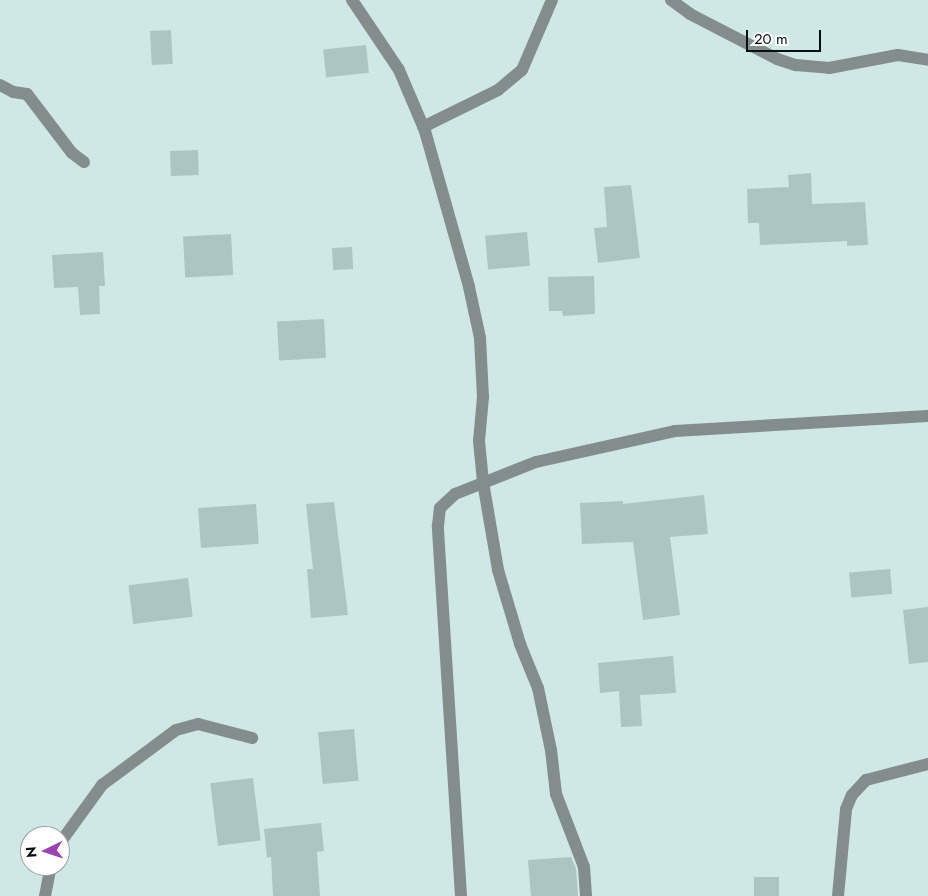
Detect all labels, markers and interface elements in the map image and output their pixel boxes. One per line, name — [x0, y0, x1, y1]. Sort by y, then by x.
scale bar — [748, 20, 823, 52]
text: 20 m — [754, 28, 788, 50]
north arrow — [20, 826, 70, 876]
text: N — [21, 846, 41, 858]

